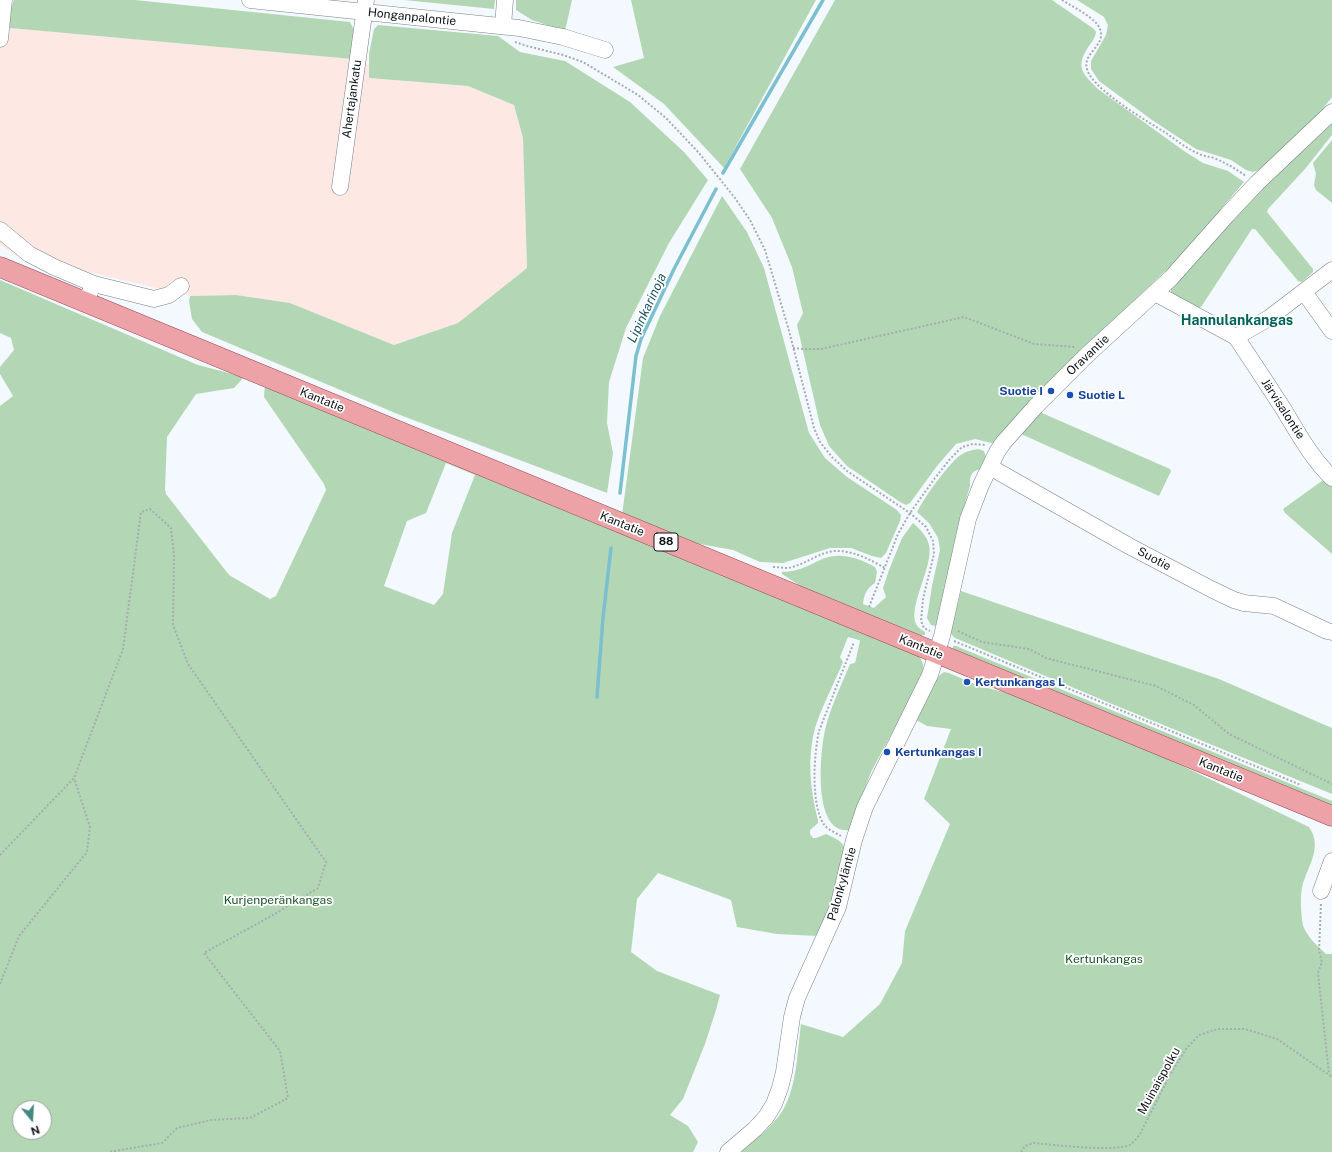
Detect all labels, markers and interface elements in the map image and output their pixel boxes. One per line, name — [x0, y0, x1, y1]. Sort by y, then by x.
street label: Honganpalontie — [367, 5, 457, 29]
street label: Ahertajankatu — [339, 59, 365, 139]
water label: Lipinkarinoja — [624, 271, 670, 345]
district label: Hannulankangas — [1181, 313, 1293, 329]
street label: Oravantie — [1064, 332, 1112, 378]
street label: Järvisalontie — [1258, 376, 1308, 442]
place label: Suotie I — [999, 384, 1043, 398]
street label: Kantatie — [298, 385, 346, 415]
marker: Suotie I — [1046, 386, 1056, 396]
place label: Suotie L — [1078, 388, 1125, 402]
marker: Suotie L — [1065, 390, 1075, 400]
street label: Kantatie — [598, 509, 646, 539]
road number: 88 — [654, 533, 678, 551]
street label: Suotie — [1135, 544, 1173, 574]
street label: Kantatie — [897, 632, 945, 662]
place label: Kertunkangas L — [975, 675, 1065, 689]
marker: Kertunkangas L — [962, 677, 972, 687]
place label: Kertunkangas I — [895, 745, 982, 759]
marker: Kertunkangas I — [882, 747, 892, 757]
street label: Kantatie — [1197, 755, 1245, 785]
street label: Palonkyläntie — [825, 846, 859, 922]
park label: Kurjenperänkangas — [224, 893, 332, 907]
park label: Kertunkangas — [1065, 952, 1143, 966]
street label: Muinaispolku — [1135, 1045, 1183, 1117]
north arrow — [12, 1100, 52, 1140]
text: N — [29, 1123, 41, 1137]

